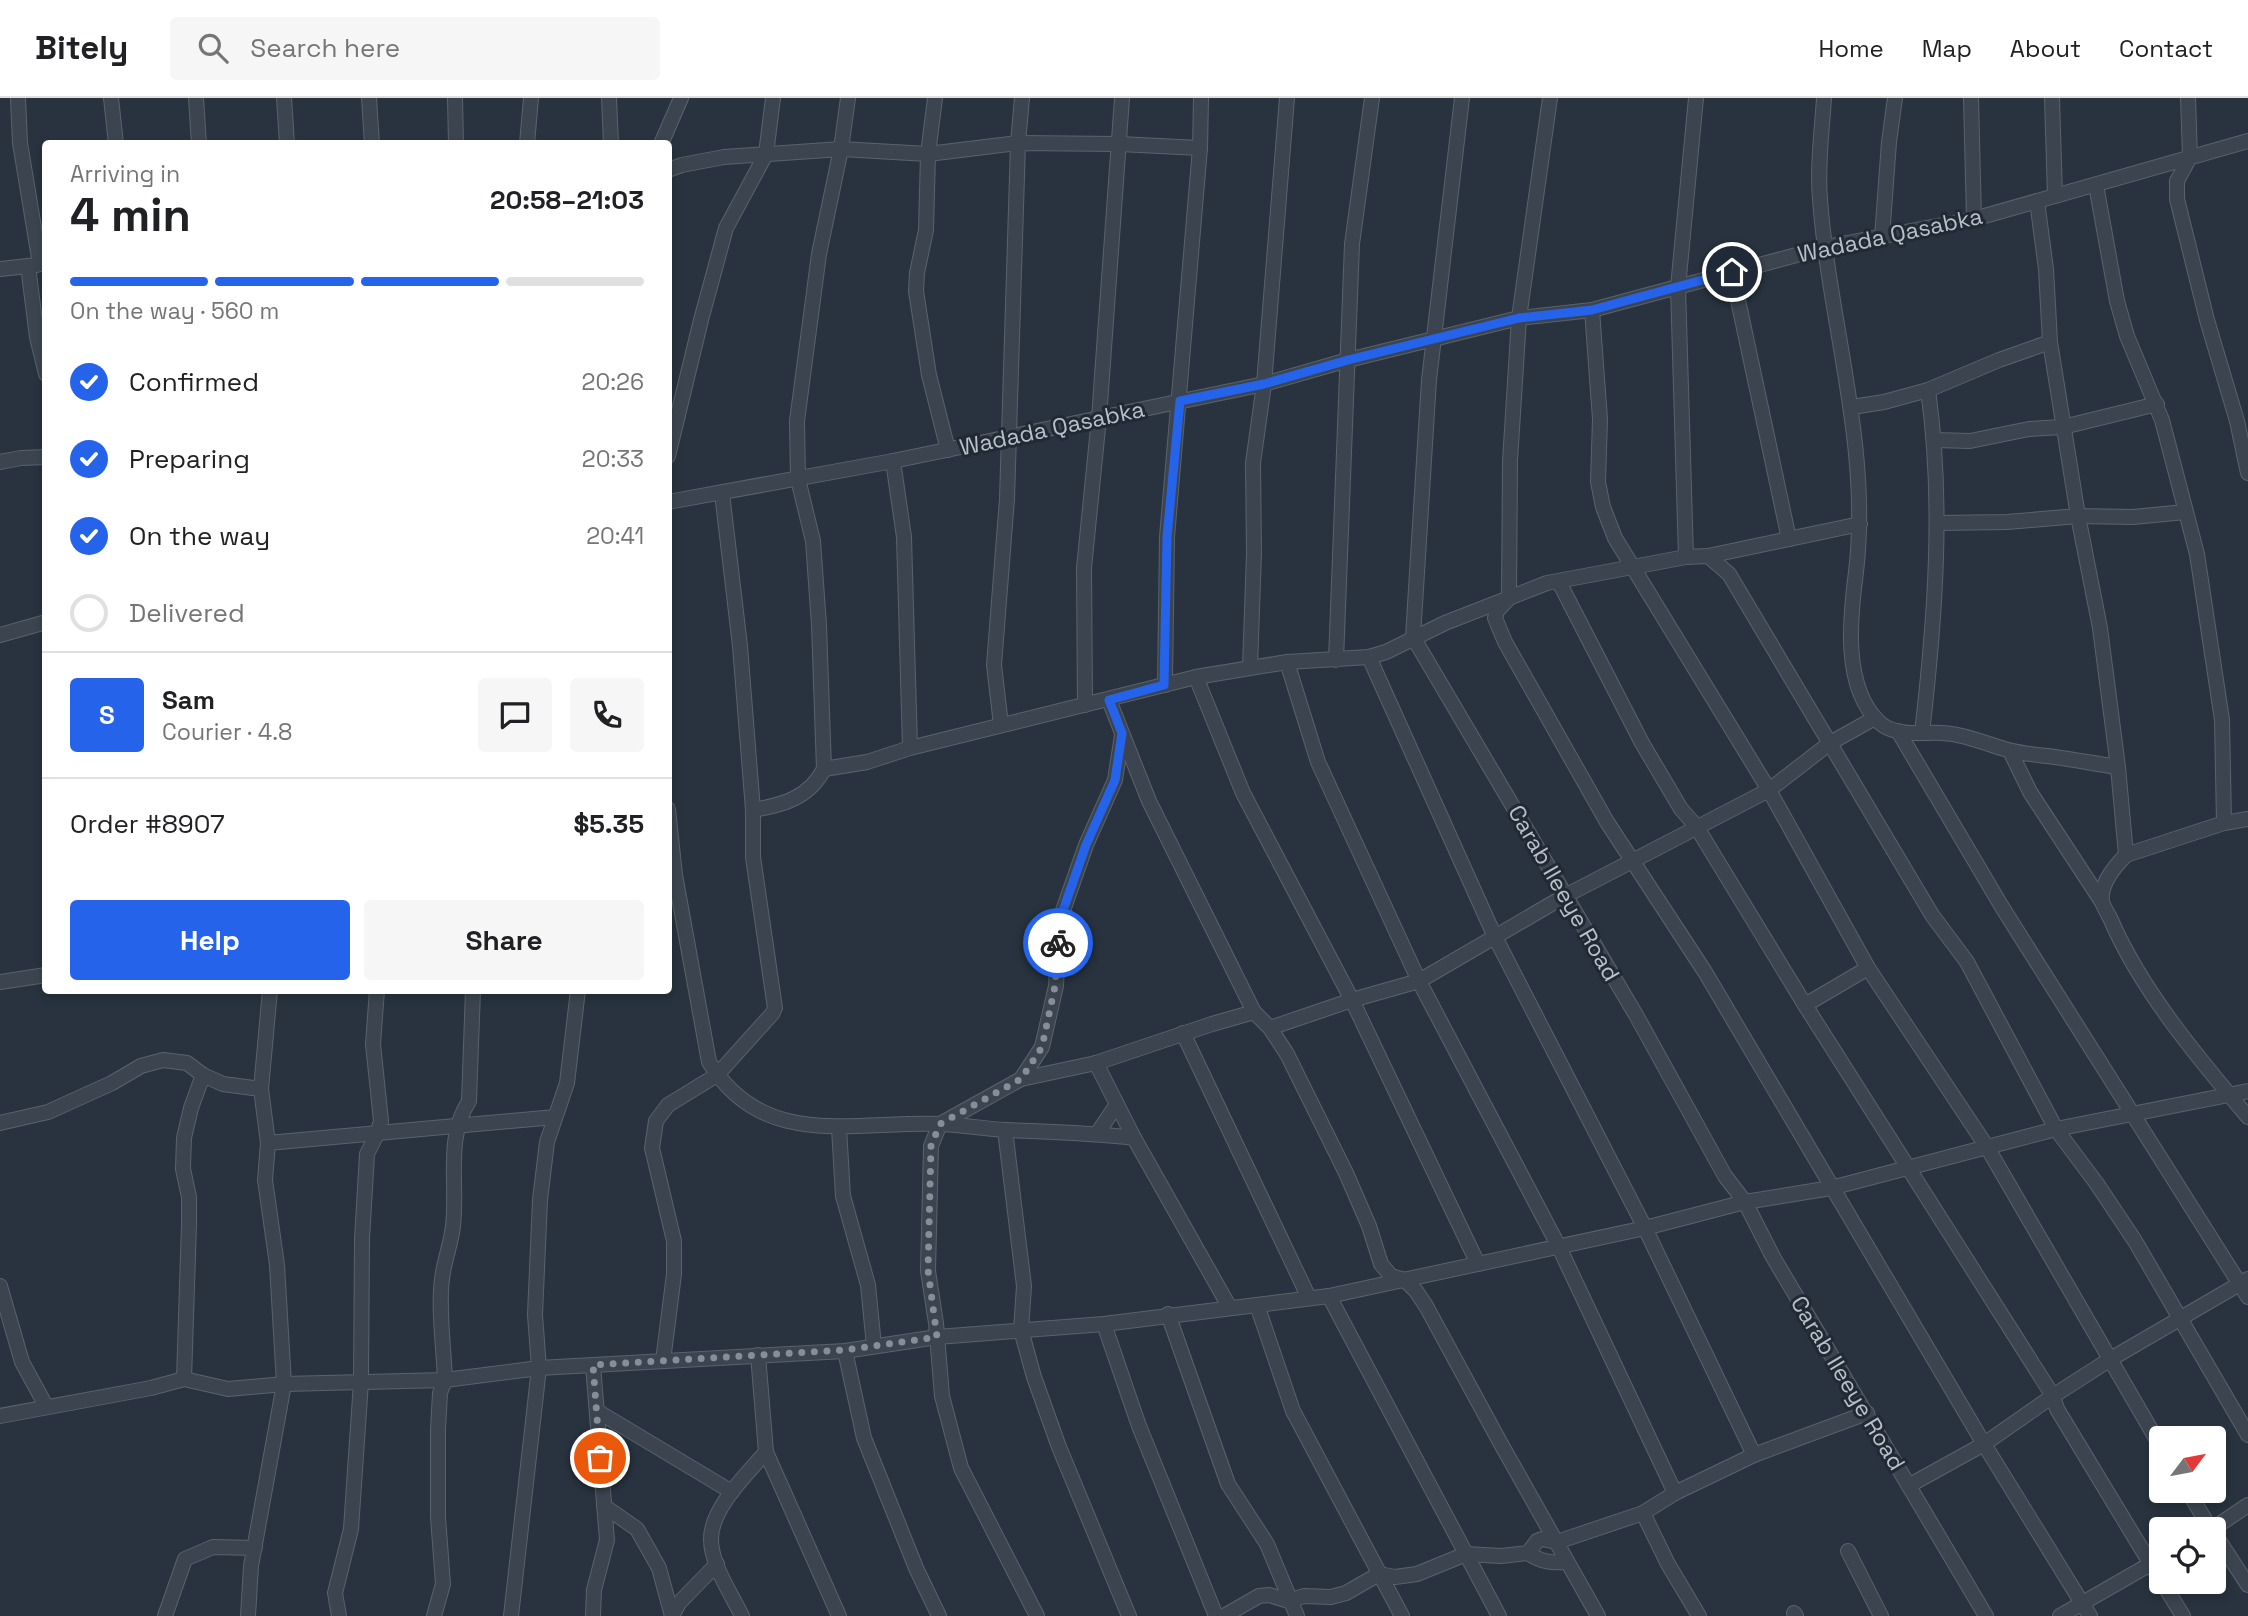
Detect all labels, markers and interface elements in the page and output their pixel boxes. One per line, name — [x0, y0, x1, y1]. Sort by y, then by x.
search box — [170, 17, 660, 80]
text: Bitely — [35, 27, 128, 69]
icon: search — [194, 29, 232, 67]
text: Search here — [250, 31, 400, 65]
text: Home — [1818, 33, 1884, 64]
text: Map — [1922, 33, 1972, 64]
text: About — [2010, 33, 2081, 64]
text: Contact — [2119, 33, 2213, 64]
text: Arriving in — [70, 159, 180, 189]
text: 20:58–21:03 — [490, 183, 644, 217]
text: 4 min — [70, 186, 191, 244]
street label: Wadada Qasabka — [1795, 201, 1985, 269]
pin — [1702, 242, 1762, 302]
icon: home — [1713, 253, 1751, 291]
text: On the way · 560 m — [70, 296, 279, 326]
icon: check — [70, 363, 108, 401]
text: Confirmed — [129, 365, 259, 399]
text: 20:26 — [582, 367, 644, 397]
street label: Wadada Qasabka — [957, 394, 1147, 462]
icon: check — [70, 440, 108, 478]
text: Preparing — [129, 442, 250, 476]
text: 20:33 — [582, 444, 644, 474]
icon: check — [70, 517, 108, 555]
text: On the way — [129, 519, 270, 553]
text: 20:41 — [586, 521, 644, 551]
text: Delivered — [129, 596, 245, 630]
button: chat — [478, 678, 552, 752]
button: phone — [570, 678, 644, 752]
text: Sam — [162, 683, 215, 717]
text: S — [99, 698, 115, 732]
text: Courier · 4.8 — [162, 717, 292, 747]
street label: Carab Ileeye Road — [1501, 799, 1627, 987]
text: Order #8907 — [70, 807, 225, 841]
text: $5.35 — [573, 807, 644, 841]
button: Help — [70, 900, 350, 980]
button: Share — [364, 900, 644, 980]
courier — [1023, 908, 1093, 978]
icon: bike — [1039, 924, 1077, 962]
street label: Carab Ileeye Road — [1784, 1290, 1912, 1476]
north arrow — [2149, 1426, 2226, 1503]
map controls — [2149, 1426, 2226, 1594]
pin — [570, 1428, 630, 1488]
icon: bag — [581, 1439, 619, 1477]
button: locate — [2149, 1517, 2226, 1594]

